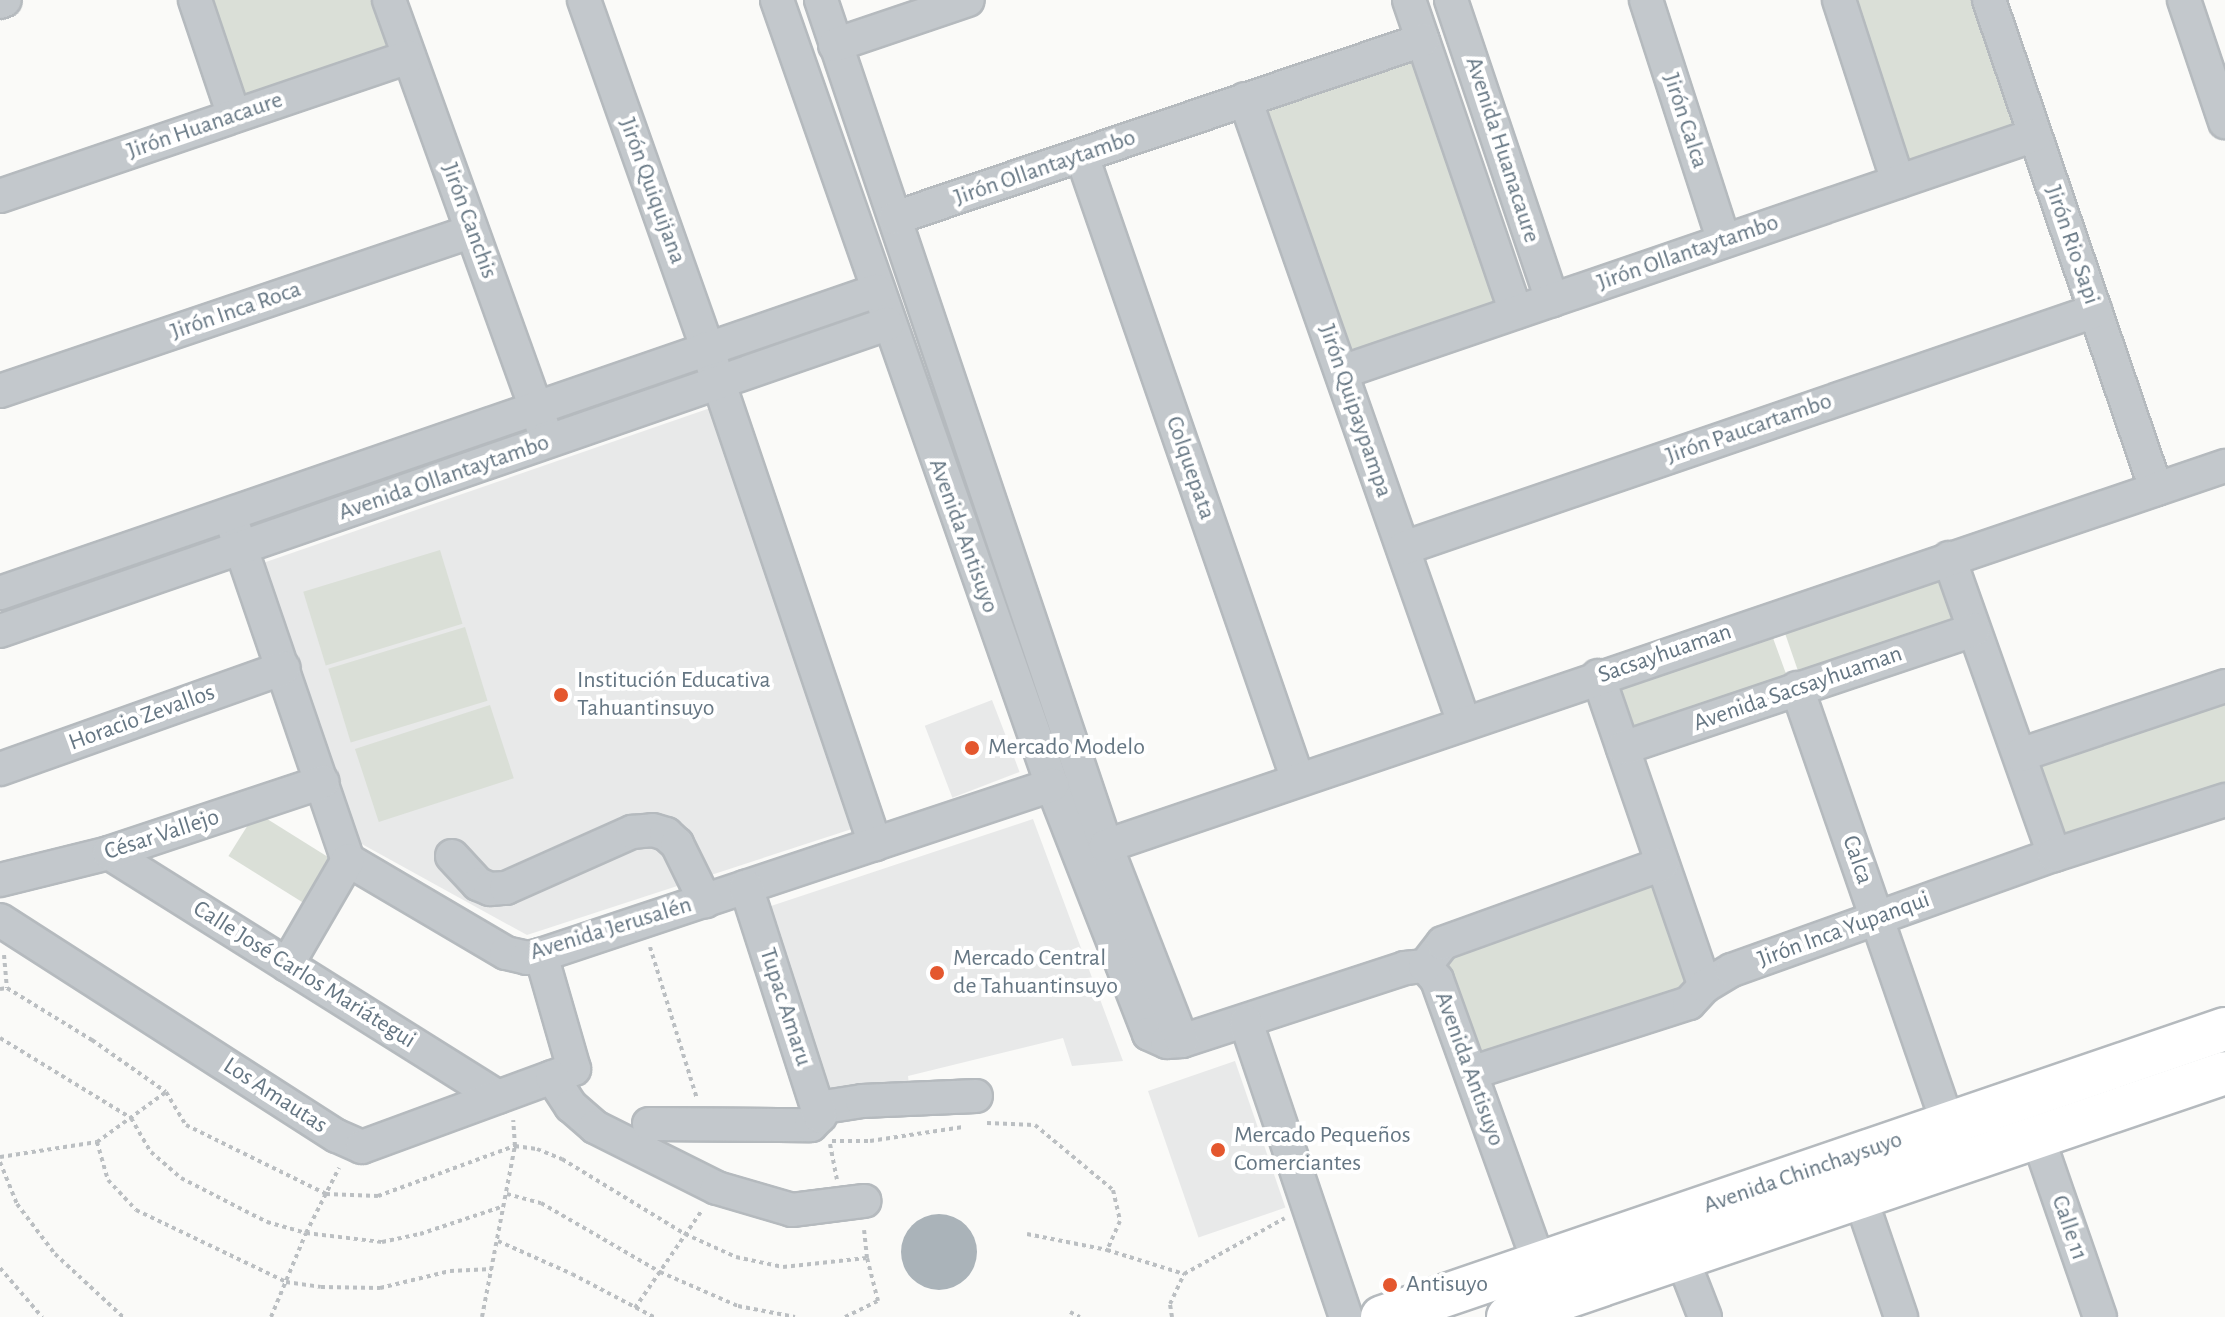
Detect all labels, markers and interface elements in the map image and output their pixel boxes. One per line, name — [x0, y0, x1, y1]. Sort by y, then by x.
street label: Avenida Huanacaure — [1458, 54, 1546, 246]
street label: Jirón Calca — [1656, 70, 1714, 172]
street label: Jirón Huanacaure — [124, 86, 286, 166]
street label: Jirón Quiquijana — [612, 114, 692, 268]
street label: Jirón Ollantaytambo — [951, 124, 1139, 212]
street label: Jirón Canchis — [435, 159, 503, 283]
street label: Jirón Rio Sapi — [2038, 182, 2106, 308]
street label: Jirón Ollantaytambo — [1594, 209, 1782, 297]
street label: Jirón Inca Roca — [167, 275, 305, 347]
street label: Jirón Quipaypampa — [1312, 321, 1398, 501]
street label: Jirón Paucartambo — [1662, 387, 1836, 471]
street label: Colquepata — [1159, 413, 1221, 523]
street label: Avenida Ollantaytambo — [335, 428, 553, 528]
street label: Avenida Antisuyo — [922, 455, 1004, 617]
street label: Sacsayhuaman — [1595, 618, 1735, 690]
street label: Avenida Sacsayhuaman — [1690, 640, 1906, 738]
place label: Institución Educativa Tahuantinsuyo — [577, 667, 771, 723]
street label: Horacio Zevallos — [65, 678, 219, 758]
marker: Institución Educativa Tahuantinsuyo — [552, 686, 570, 704]
place label: Mercado Modelo — [988, 734, 1145, 762]
marker: Mercado Modelo — [963, 739, 981, 757]
street label: César Vallejo — [101, 803, 223, 867]
street label: Calca — [1835, 832, 1879, 888]
street label: Jirón Inca Yupanqui — [1754, 886, 1934, 974]
street label: Avenida Jerusalén — [527, 891, 695, 967]
street label: Calle José Carlos Mariátegui — [187, 895, 421, 1055]
street label: Tupac Amaru — [752, 944, 818, 1070]
place label: Mercado Central de Tahuantinsuyo — [953, 945, 1118, 1001]
marker: Mercado Central de Tahuantinsuyo — [928, 964, 946, 982]
street label: Avenida Antisuyo — [1428, 988, 1510, 1150]
street label: Los Amautas — [218, 1052, 332, 1140]
place label: Mercado Pequeños Comerciantes — [1234, 1122, 1411, 1178]
street label: Avenida Chinchaysuyo — [1700, 1125, 1906, 1221]
marker: Mercado Pequeños Comerciantes — [1209, 1141, 1227, 1159]
street label: Calle 11 — [2044, 1192, 2094, 1264]
place label: Antisuyo — [1406, 1271, 1488, 1299]
marker: Antisuyo — [1381, 1276, 1399, 1294]

